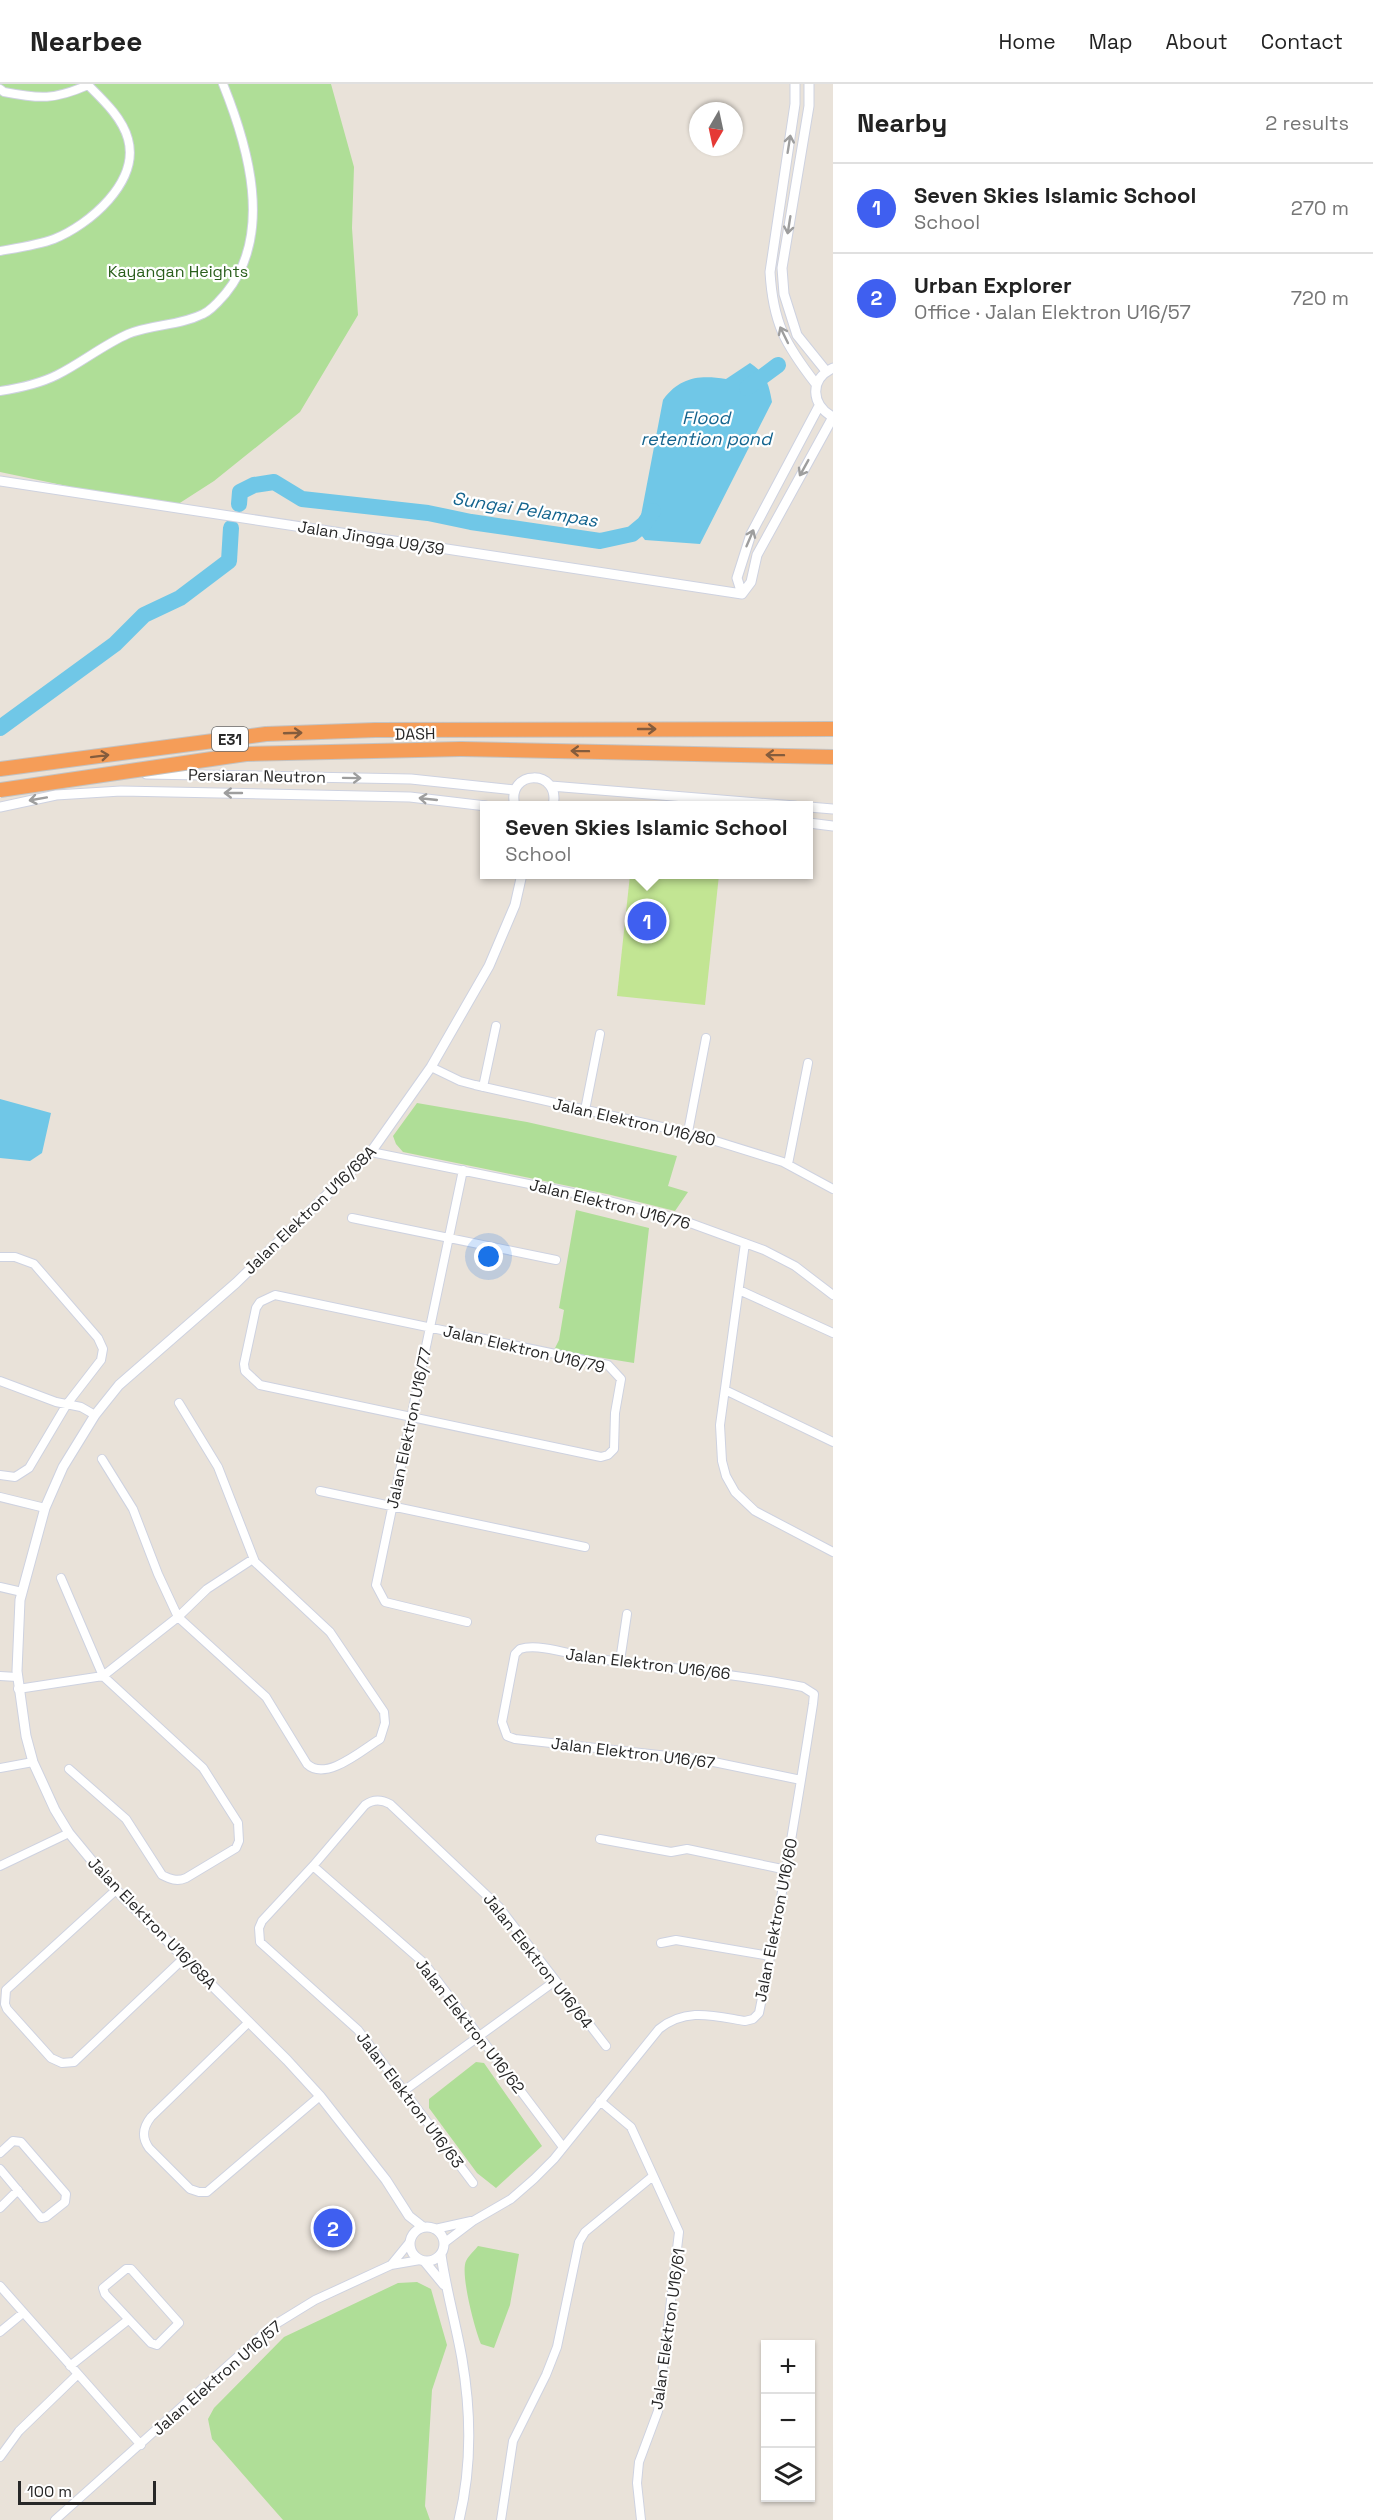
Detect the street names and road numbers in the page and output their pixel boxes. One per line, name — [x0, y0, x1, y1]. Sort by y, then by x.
street label: Jalan Jingga U9/39 — [296, 516, 446, 560]
street label: DASH — [394, 723, 436, 745]
road number: E31 — [212, 727, 248, 751]
street label: Persiaran Neutron — [188, 764, 326, 788]
street label: Jalan Elektron U16/80 — [550, 1093, 718, 1151]
street label: Jalan Elektron U16/68A — [239, 1141, 381, 1279]
street label: Jalan Elektron U16/76 — [527, 1174, 693, 1234]
street label: Jalan Elektron U16/79 — [441, 1320, 607, 1378]
street label: Jalan Elektron U16/77 — [382, 1345, 436, 1511]
street label: Jalan Elektron U16/66 — [564, 1643, 732, 1685]
street label: Jalan Elektron U16/67 — [550, 1733, 716, 1773]
street label: Jalan Elektron U16/60 — [750, 1836, 802, 2004]
street label: Jalan Elektron U16/68A — [83, 1852, 221, 1994]
street label: Jalan Elektron U16/64 — [479, 1889, 597, 2033]
street label: Jalan Elektron U16/62 — [411, 1954, 529, 2098]
street label: Jalan Elektron U16/63 — [352, 2027, 468, 2173]
street label: Jalan Elektron U16/61 — [646, 2247, 690, 2411]
street label: Jalan Elektron U16/57 — [148, 2316, 286, 2440]

